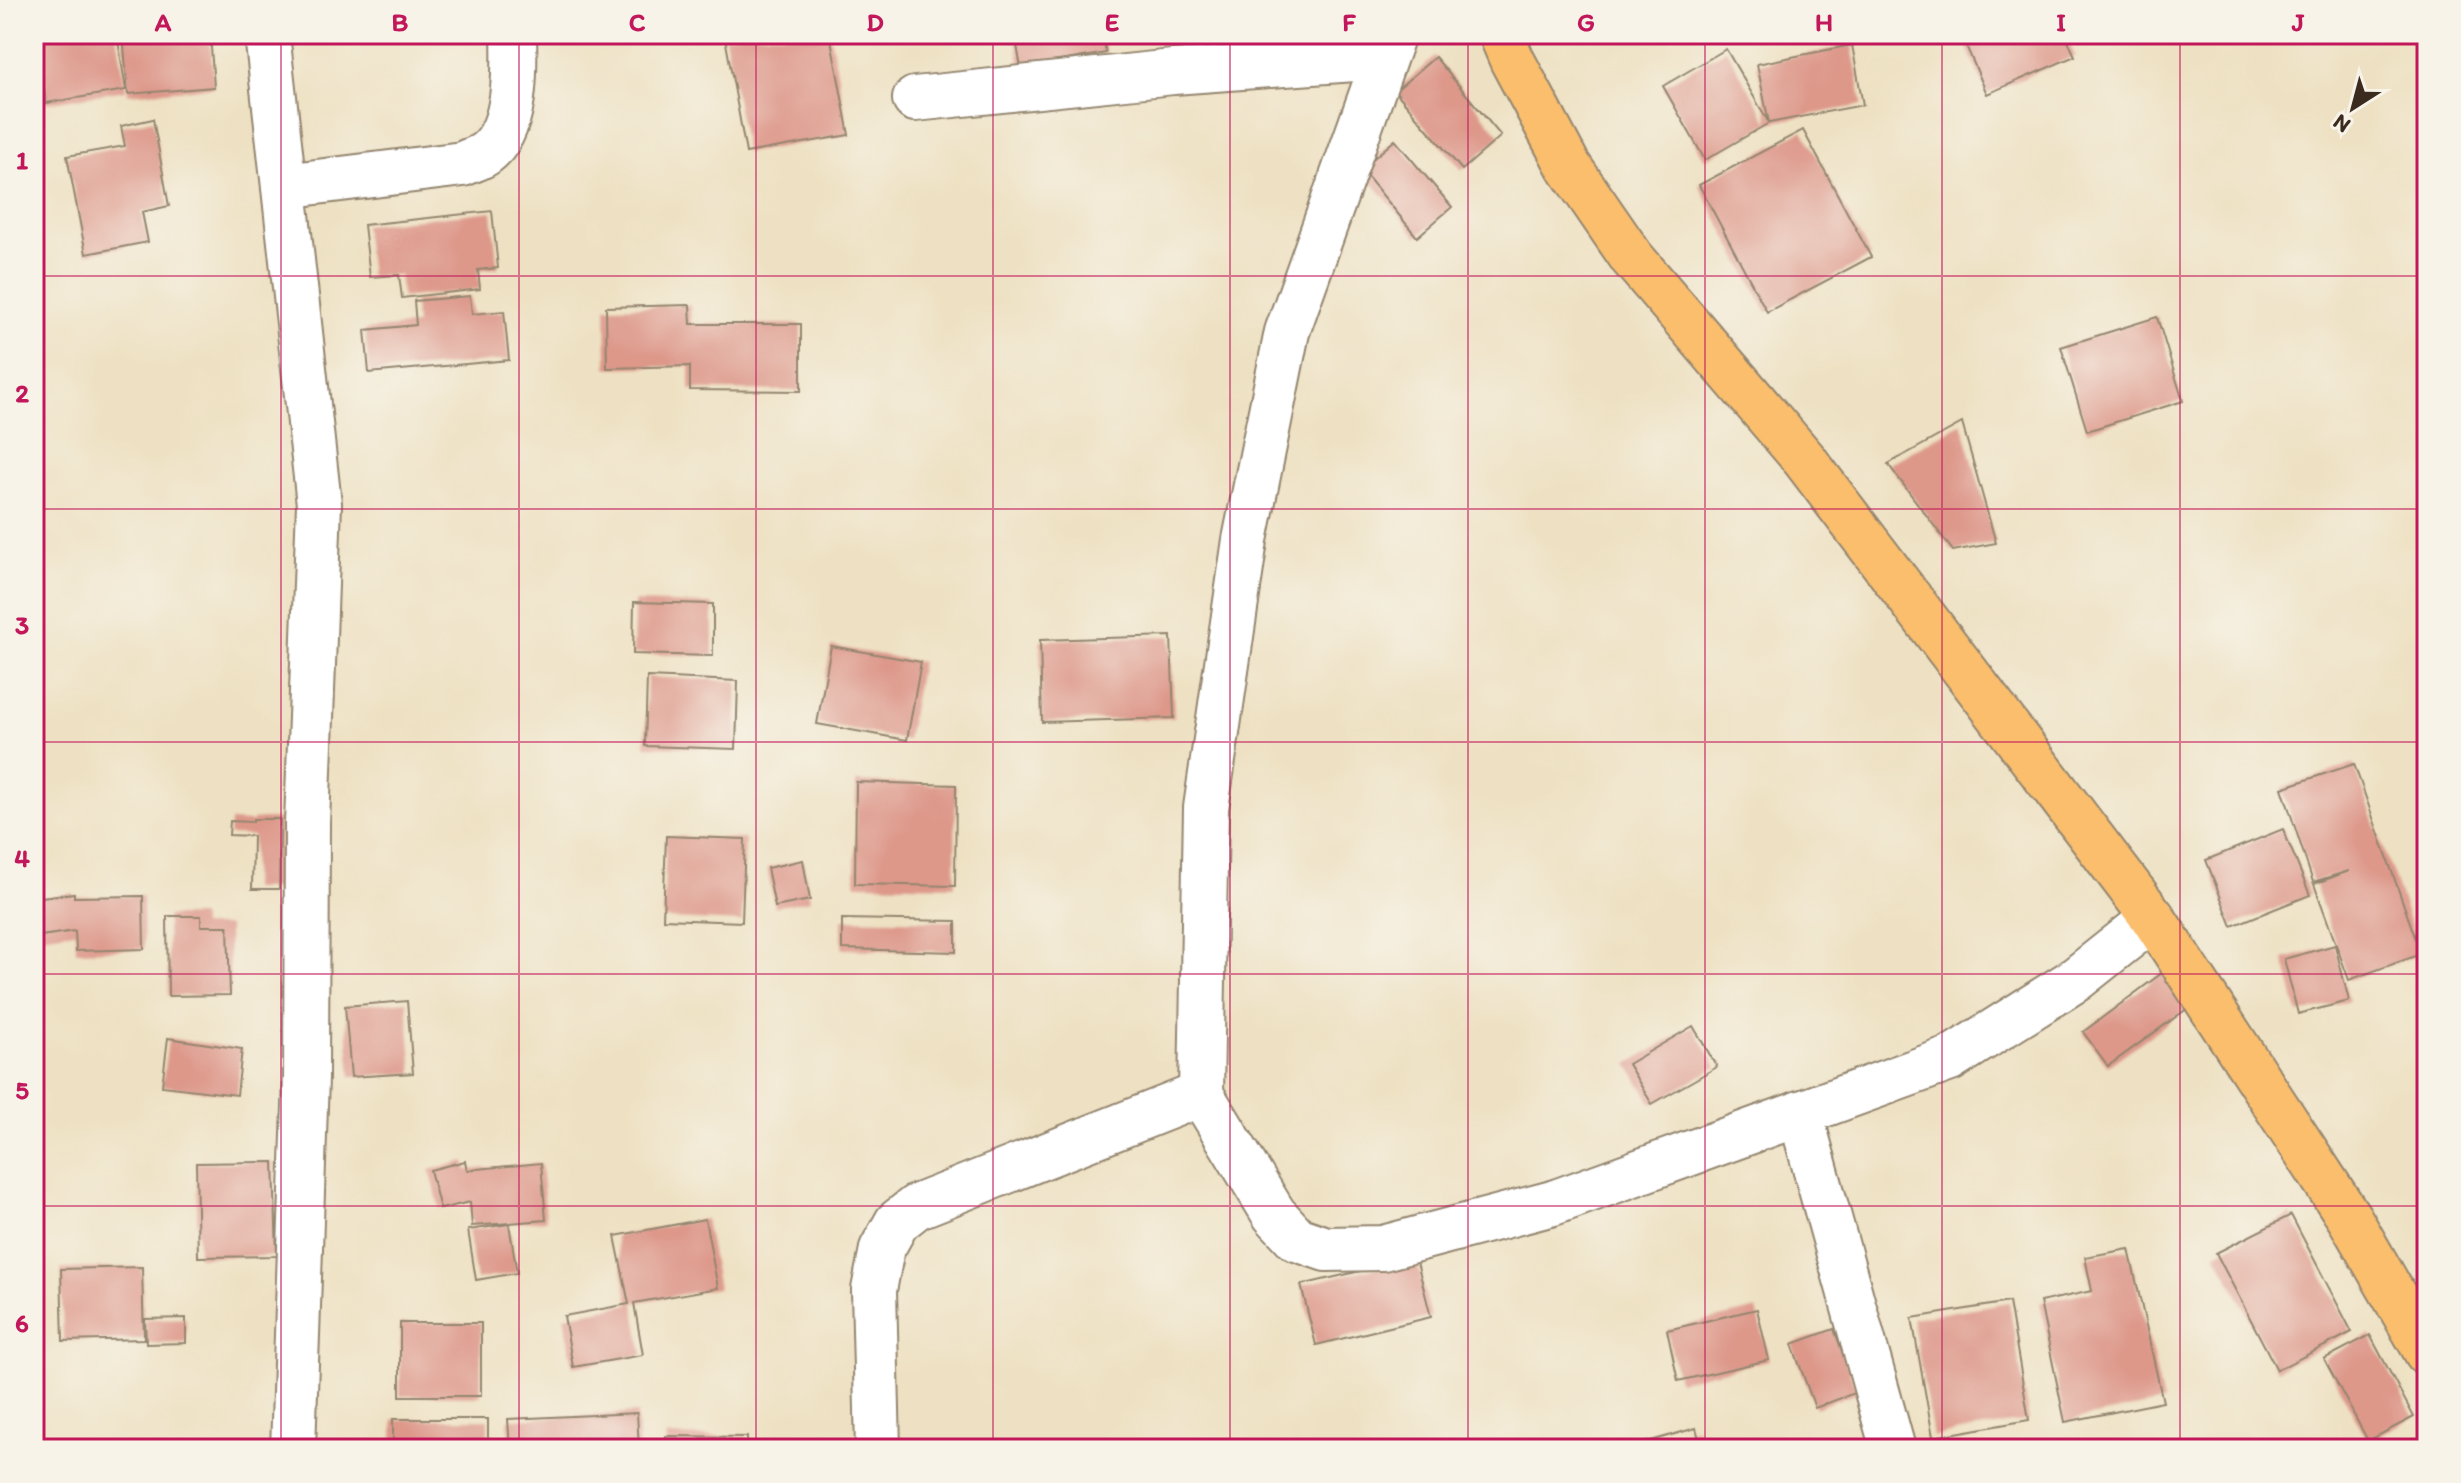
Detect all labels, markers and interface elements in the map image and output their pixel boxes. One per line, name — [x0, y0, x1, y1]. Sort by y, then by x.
text: A — [154, 6, 172, 38]
text: B — [392, 6, 409, 38]
text: C — [629, 6, 646, 38]
text: D — [866, 6, 884, 38]
text: E — [1105, 6, 1119, 38]
text: F — [1342, 6, 1356, 38]
text: G — [1577, 6, 1595, 38]
text: H — [1815, 6, 1833, 38]
text: I — [2056, 6, 2066, 38]
text: J — [2291, 6, 2305, 38]
north arrow — [2313, 68, 2393, 148]
text: N — [2328, 108, 2355, 139]
text: 1 — [16, 144, 28, 176]
text: 2 — [15, 377, 29, 409]
text: 3 — [15, 609, 29, 641]
text: 4 — [14, 842, 30, 874]
text: 5 — [15, 1074, 29, 1106]
text: 6 — [15, 1307, 29, 1339]

